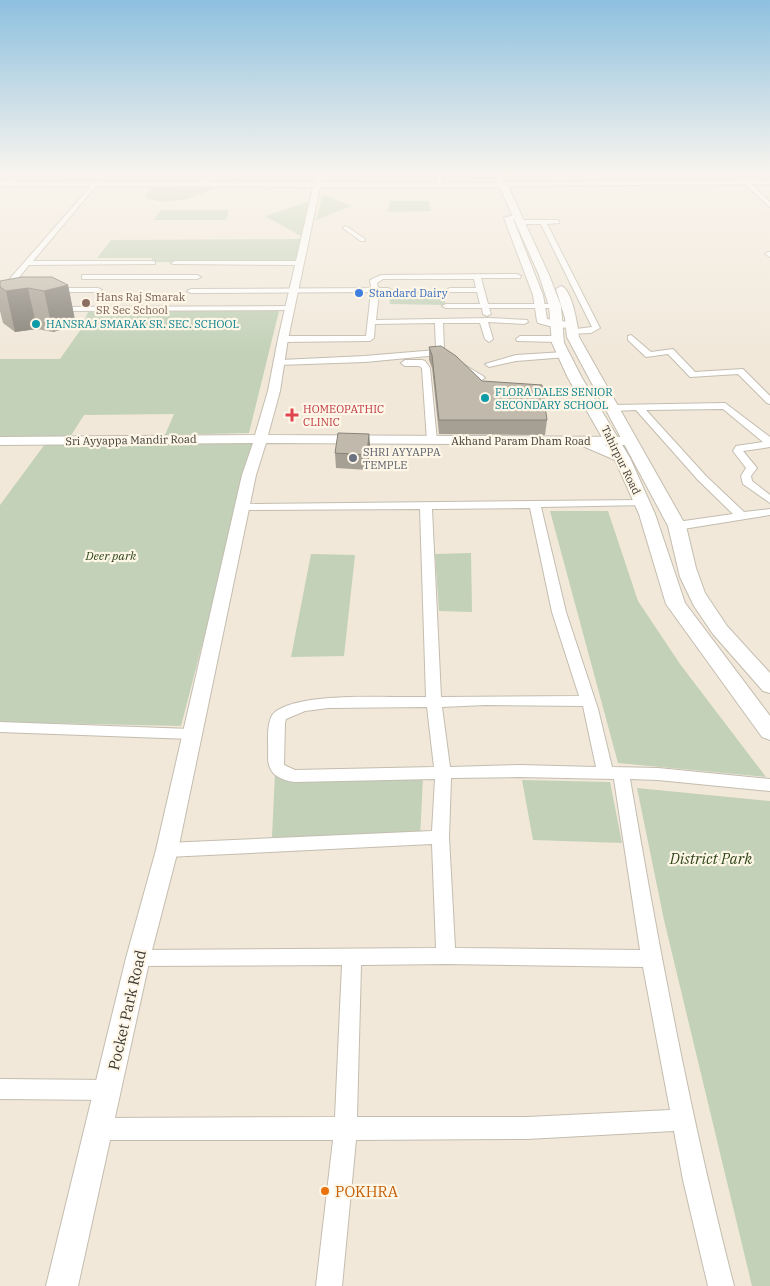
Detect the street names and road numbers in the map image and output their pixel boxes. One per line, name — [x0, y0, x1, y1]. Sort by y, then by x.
street label: Tahirpur Road — [598, 423, 644, 497]
street label: Sri Ayyappa Mandir Road — [65, 432, 197, 448]
street label: Akhand Param Dham Road — [451, 434, 591, 448]
street label: Pocket Park Road — [104, 948, 150, 1072]

